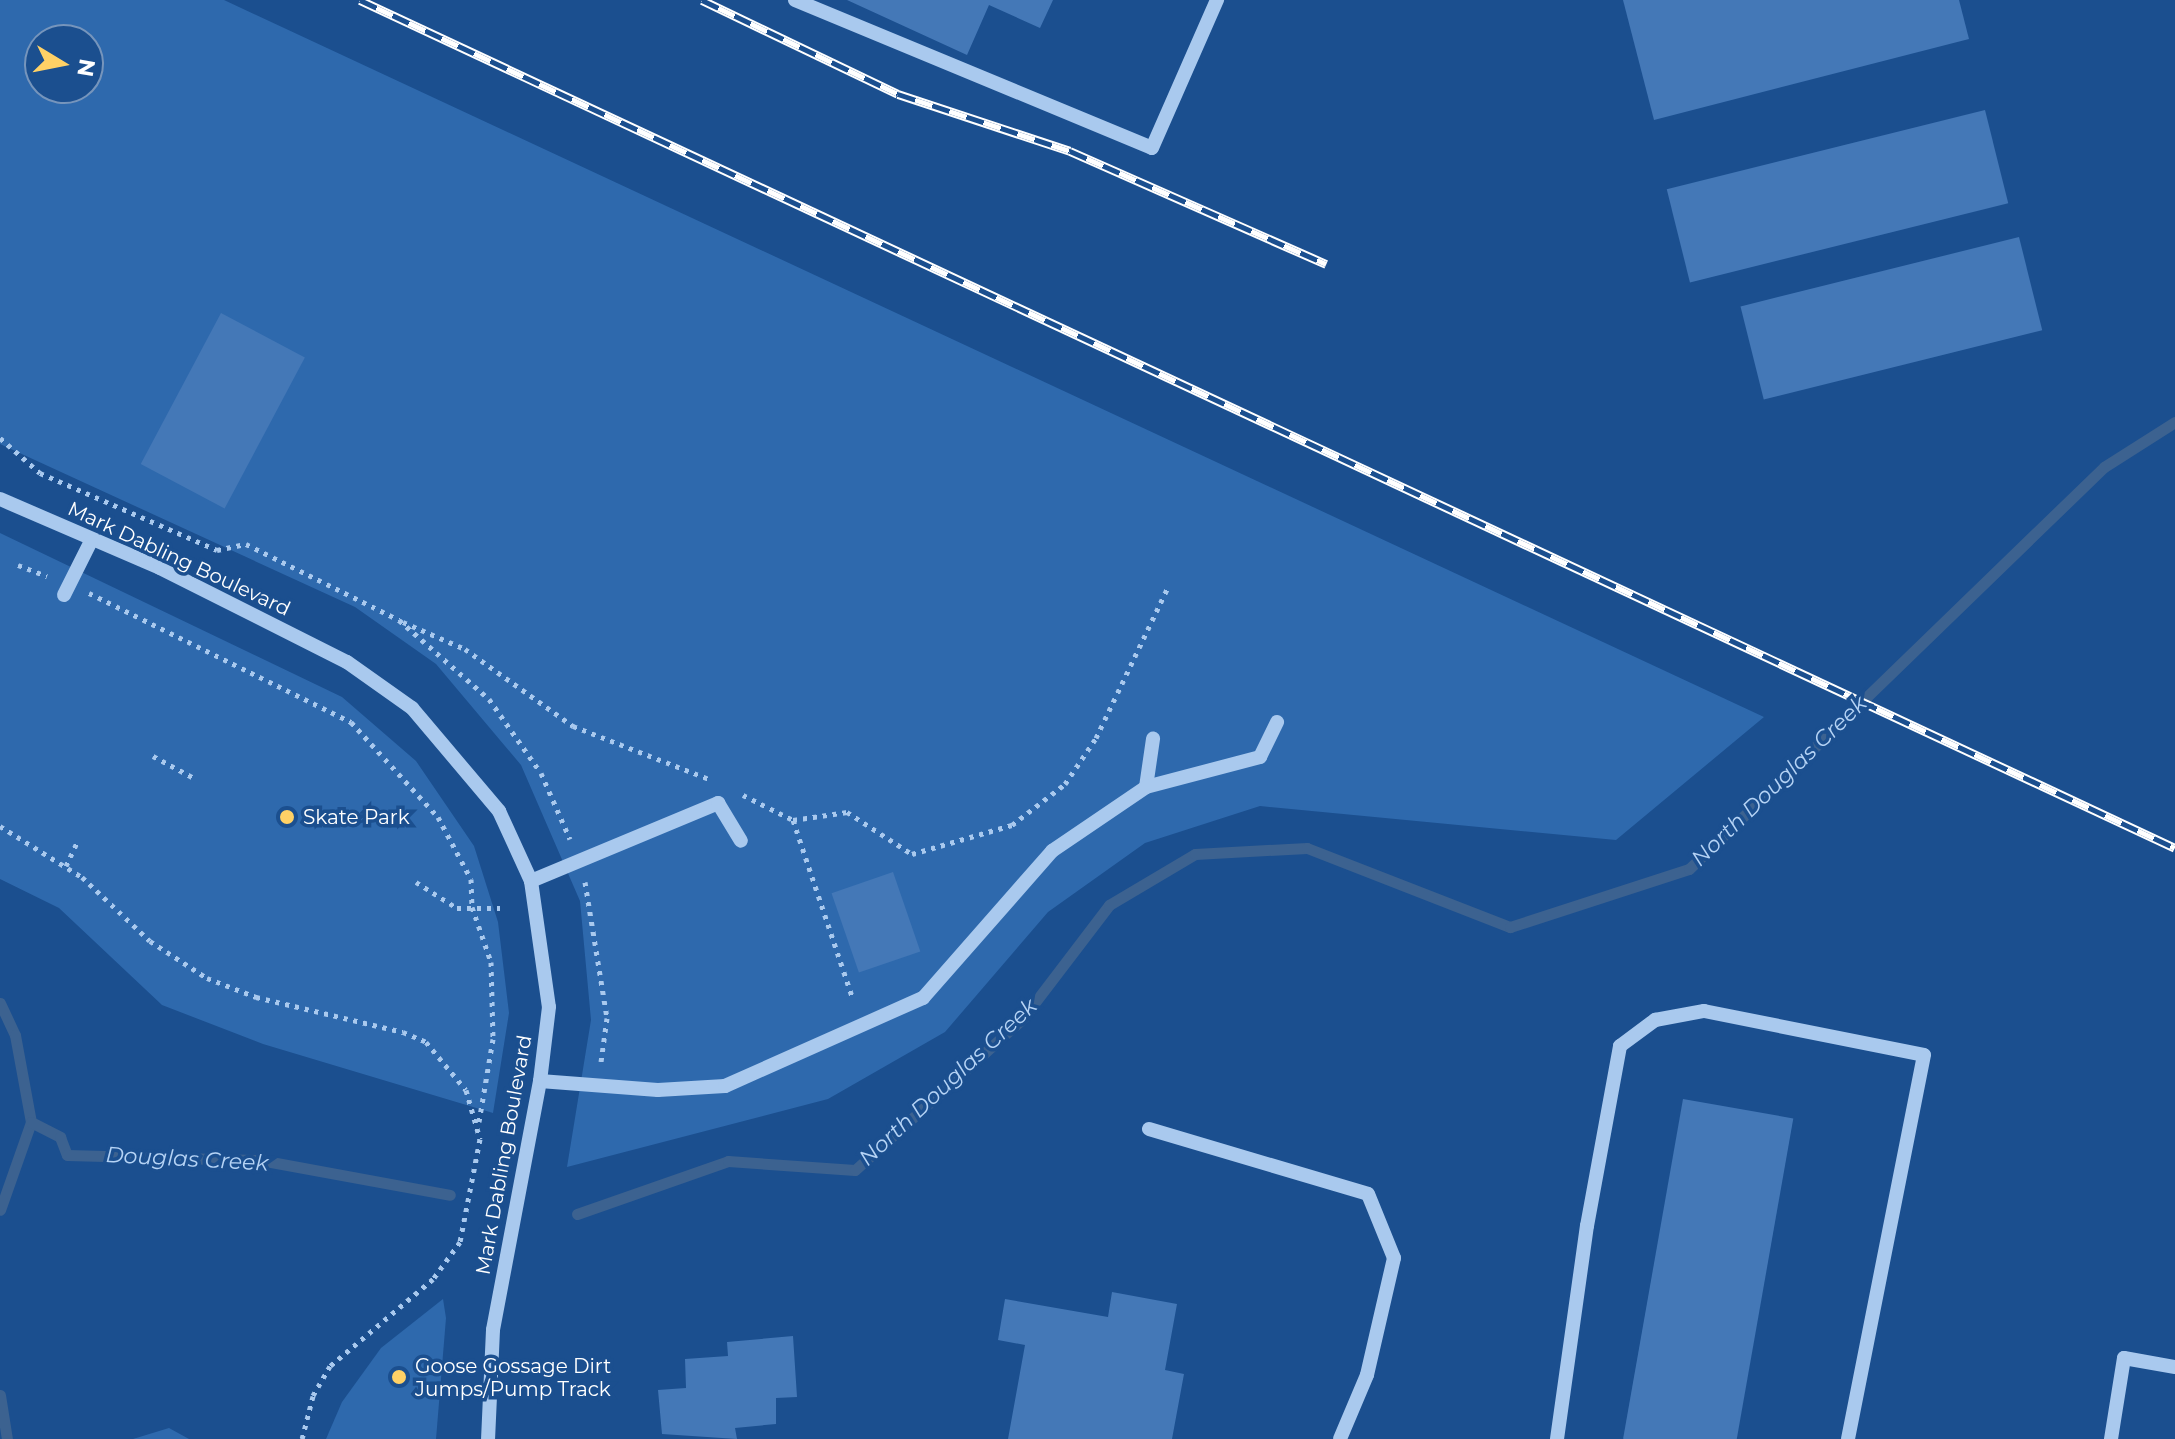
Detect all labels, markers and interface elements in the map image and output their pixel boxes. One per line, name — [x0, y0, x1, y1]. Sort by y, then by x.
north arrow — [24, 24, 104, 104]
text: N — [71, 57, 101, 79]
street label: Mark Dabling Boulevard — [64, 497, 294, 621]
water label: North Douglas Creek — [1686, 690, 1872, 872]
place label: Skate Park — [303, 805, 410, 829]
marker: Skate Park — [278, 808, 296, 826]
water label: North Douglas Creek — [854, 993, 1042, 1171]
street label: Mark Dabling Boulevard — [471, 1033, 537, 1277]
water label: Douglas Creek — [105, 1142, 269, 1176]
place label: Goose Gossage Dirt Jumps/Pump Track — [415, 1354, 611, 1401]
marker: Goose Gossage Dirt Jumps/Pump Track — [390, 1368, 408, 1386]

